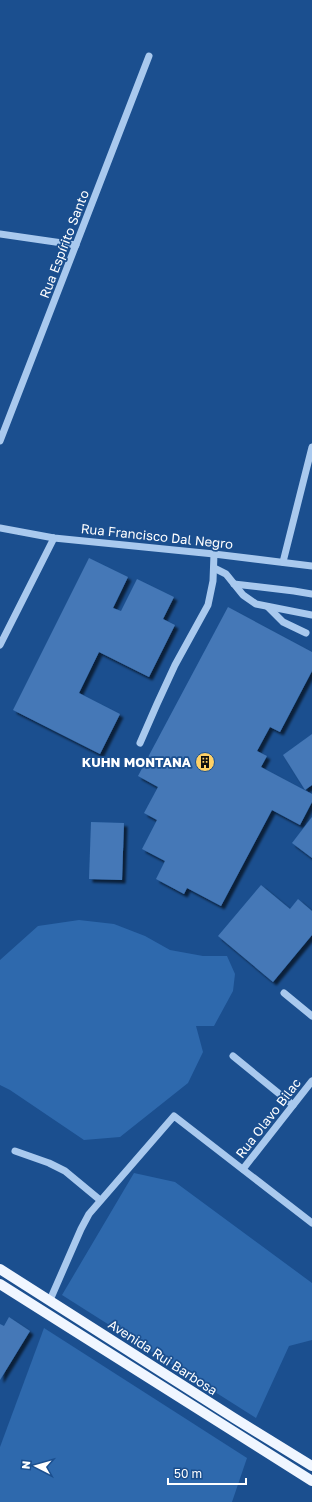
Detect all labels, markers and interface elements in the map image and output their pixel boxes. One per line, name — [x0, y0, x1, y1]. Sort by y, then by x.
street label: Rua Espírito Santo — [36, 187, 92, 300]
street label: Rua Francisco Dal Negro — [80, 520, 234, 552]
building icon: KUHN MONTANA — [194, 751, 216, 773]
place label: KUHN MONTANA — [82, 754, 192, 770]
street label: Rua Olavo Bilac — [232, 1075, 304, 1161]
street label: Avenida Rui Barbosa — [105, 1316, 221, 1398]
north arrow — [16, 1446, 56, 1486]
text: N — [19, 1460, 32, 1470]
scale bar — [168, 1460, 246, 1486]
text: 50 m — [174, 1466, 202, 1481]

